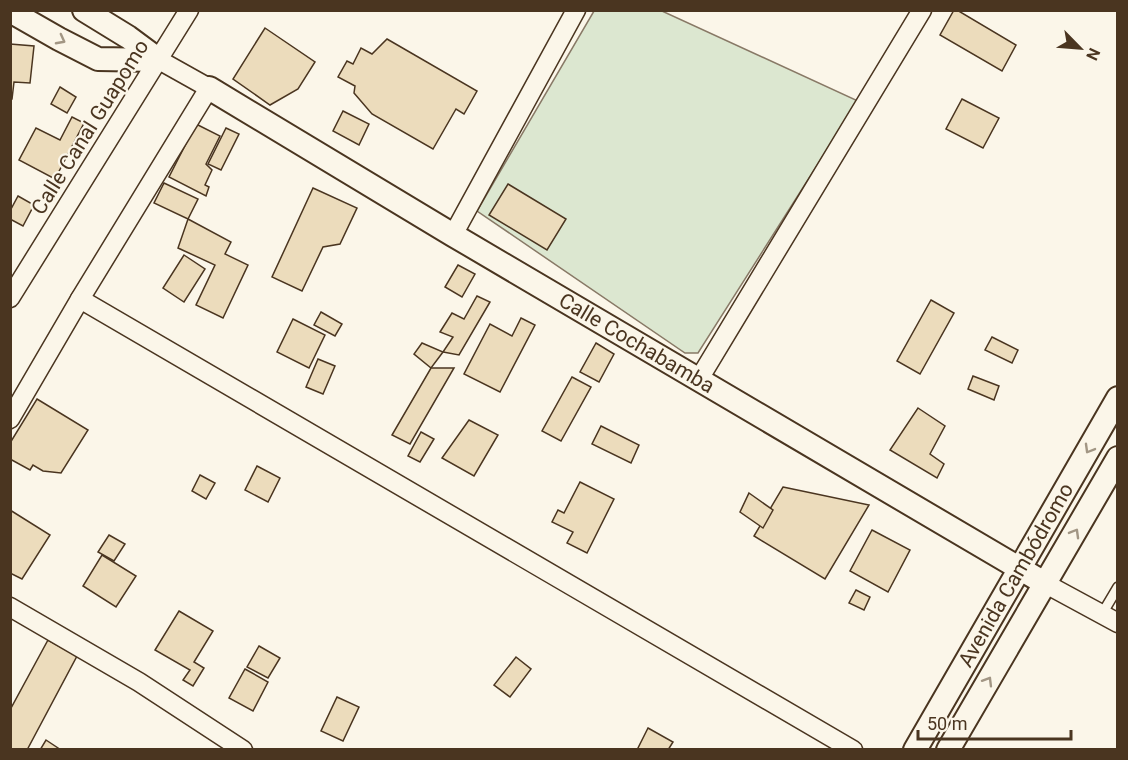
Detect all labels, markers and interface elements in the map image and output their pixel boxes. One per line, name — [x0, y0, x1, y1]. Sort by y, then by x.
north arrow — [1050, 18, 1110, 78]
one-way arrow — [55, 33, 65, 44]
street label: Calle Canal Guapomo — [26, 35, 154, 219]
text: N — [1082, 45, 1104, 63]
street label: Calle Cochabamba — [555, 288, 719, 398]
one-way arrow — [1084, 443, 1096, 453]
street label: Avenida Cambódromo — [954, 479, 1078, 671]
one-way arrow — [1068, 529, 1079, 539]
one-way arrow — [981, 677, 993, 687]
scale bar — [918, 703, 1071, 741]
text: 50 m — [927, 713, 967, 734]

